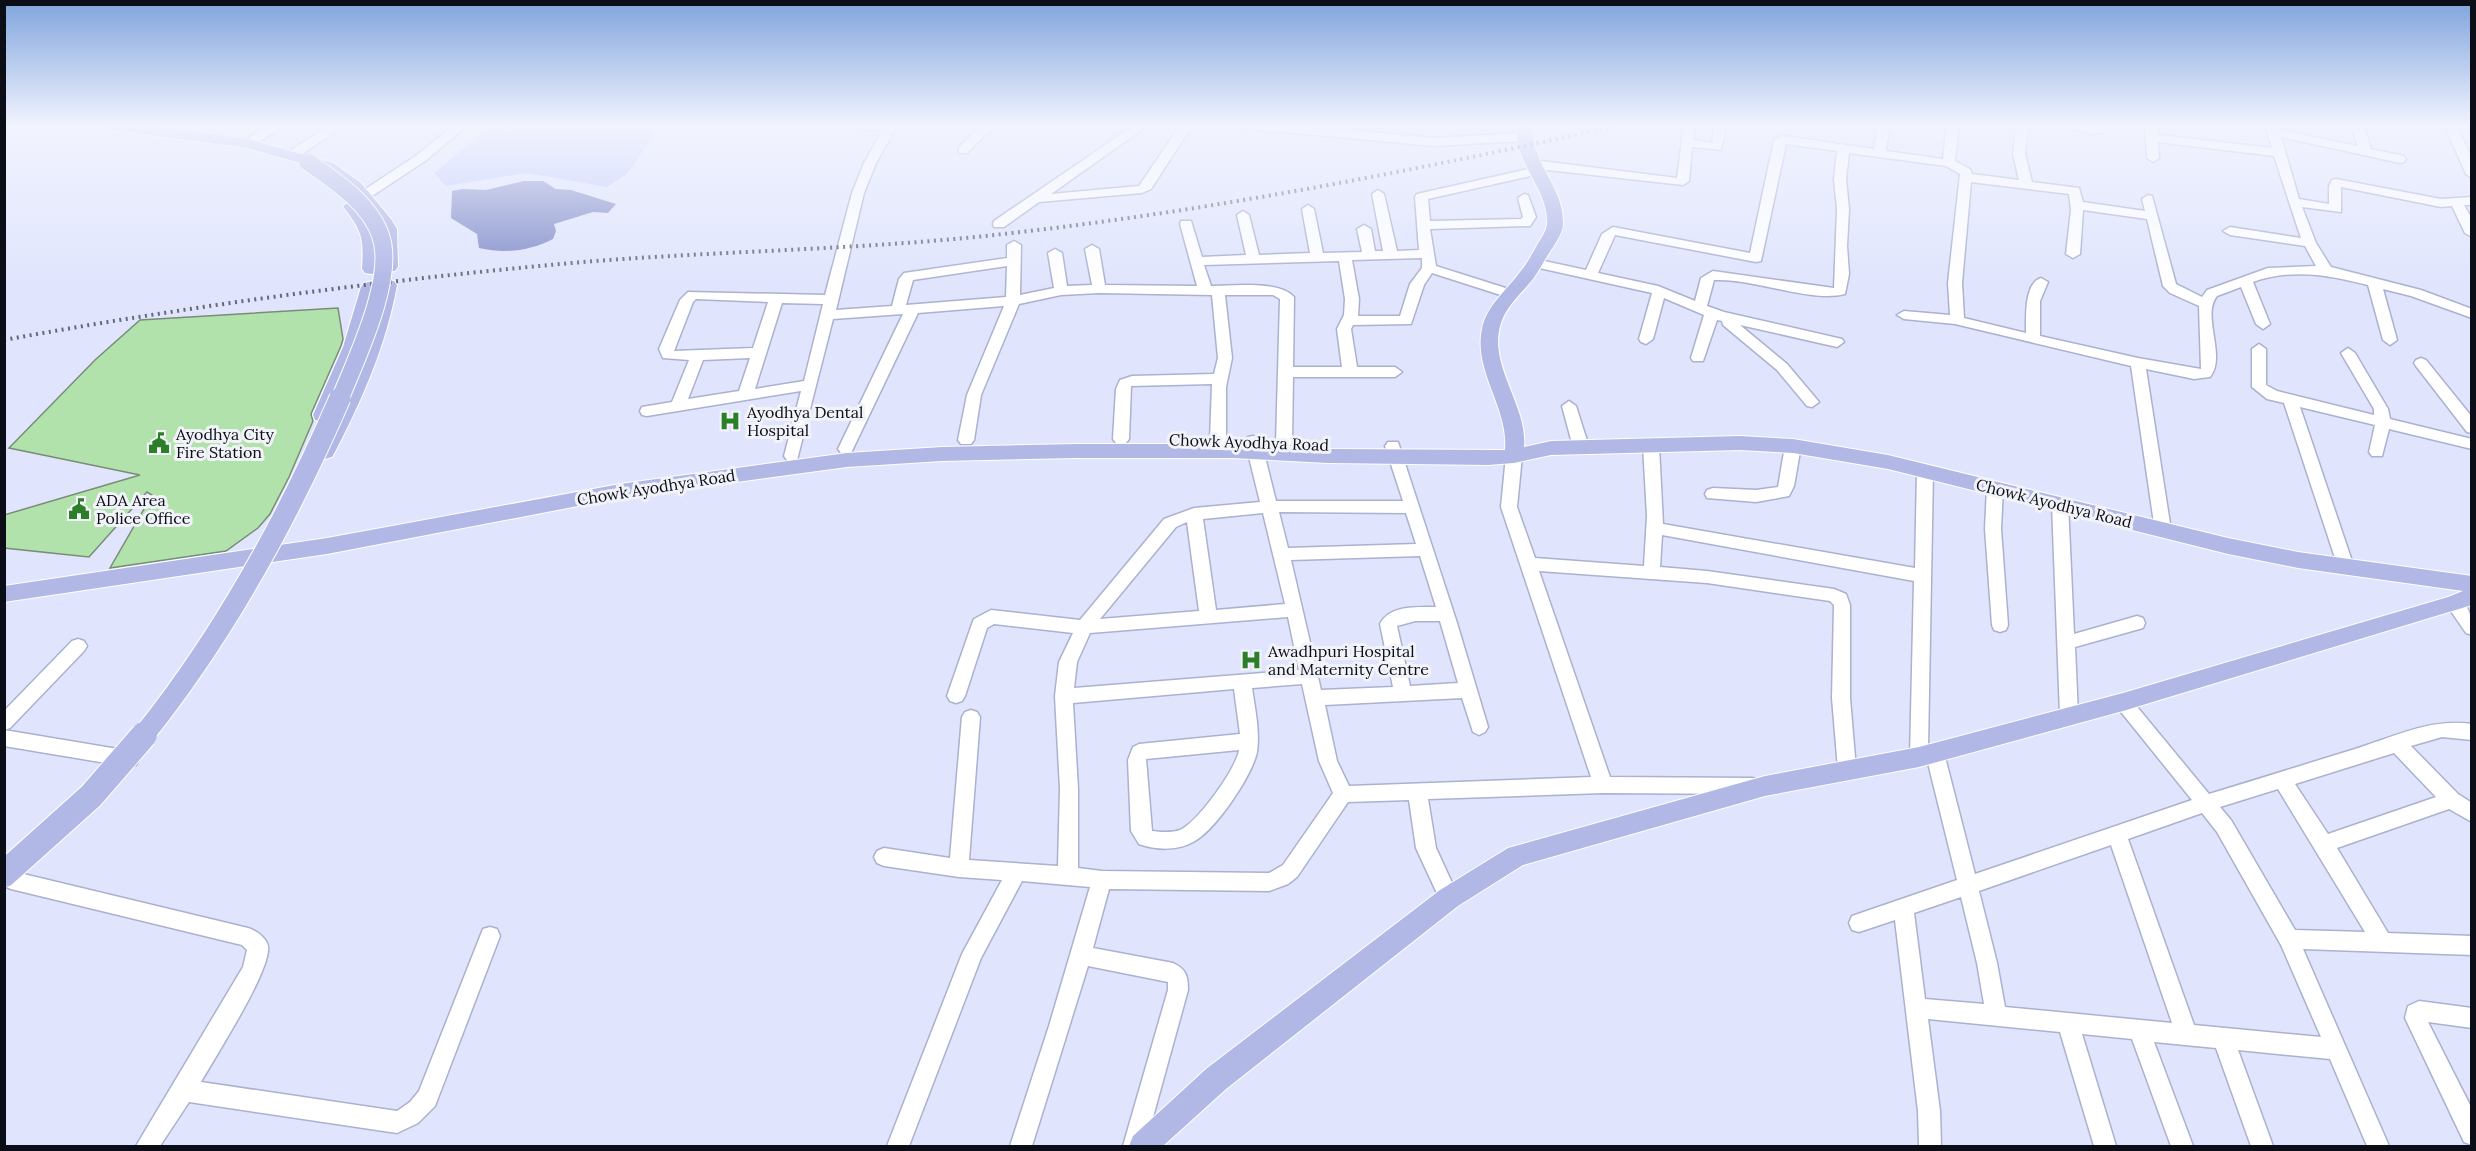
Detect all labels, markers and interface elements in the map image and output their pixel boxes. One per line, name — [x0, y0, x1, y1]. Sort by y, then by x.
place label: Ayodhya Dental Hospital — [746, 402, 863, 440]
hospital icon: Ayodhya Dental Hospital — [718, 409, 742, 433]
place label: Ayodhya City Fire Station — [175, 424, 275, 462]
street label: Chowk Ayodhya Road — [1169, 429, 1330, 455]
public building icon: Ayodhya City Fire Station — [147, 431, 171, 455]
street label: Chowk Ayodhya Road — [575, 465, 737, 509]
street label: Chowk Ayodhya Road — [1974, 474, 2134, 532]
place label: ADA Area Police Office — [95, 490, 191, 528]
public building icon: ADA Area Police Office — [67, 497, 91, 521]
place label: Awadhpuri Hospital and Maternity Centre — [1267, 641, 1429, 679]
hospital icon: Awadhpuri Hospital and Maternity Centre — [1239, 648, 1263, 672]

